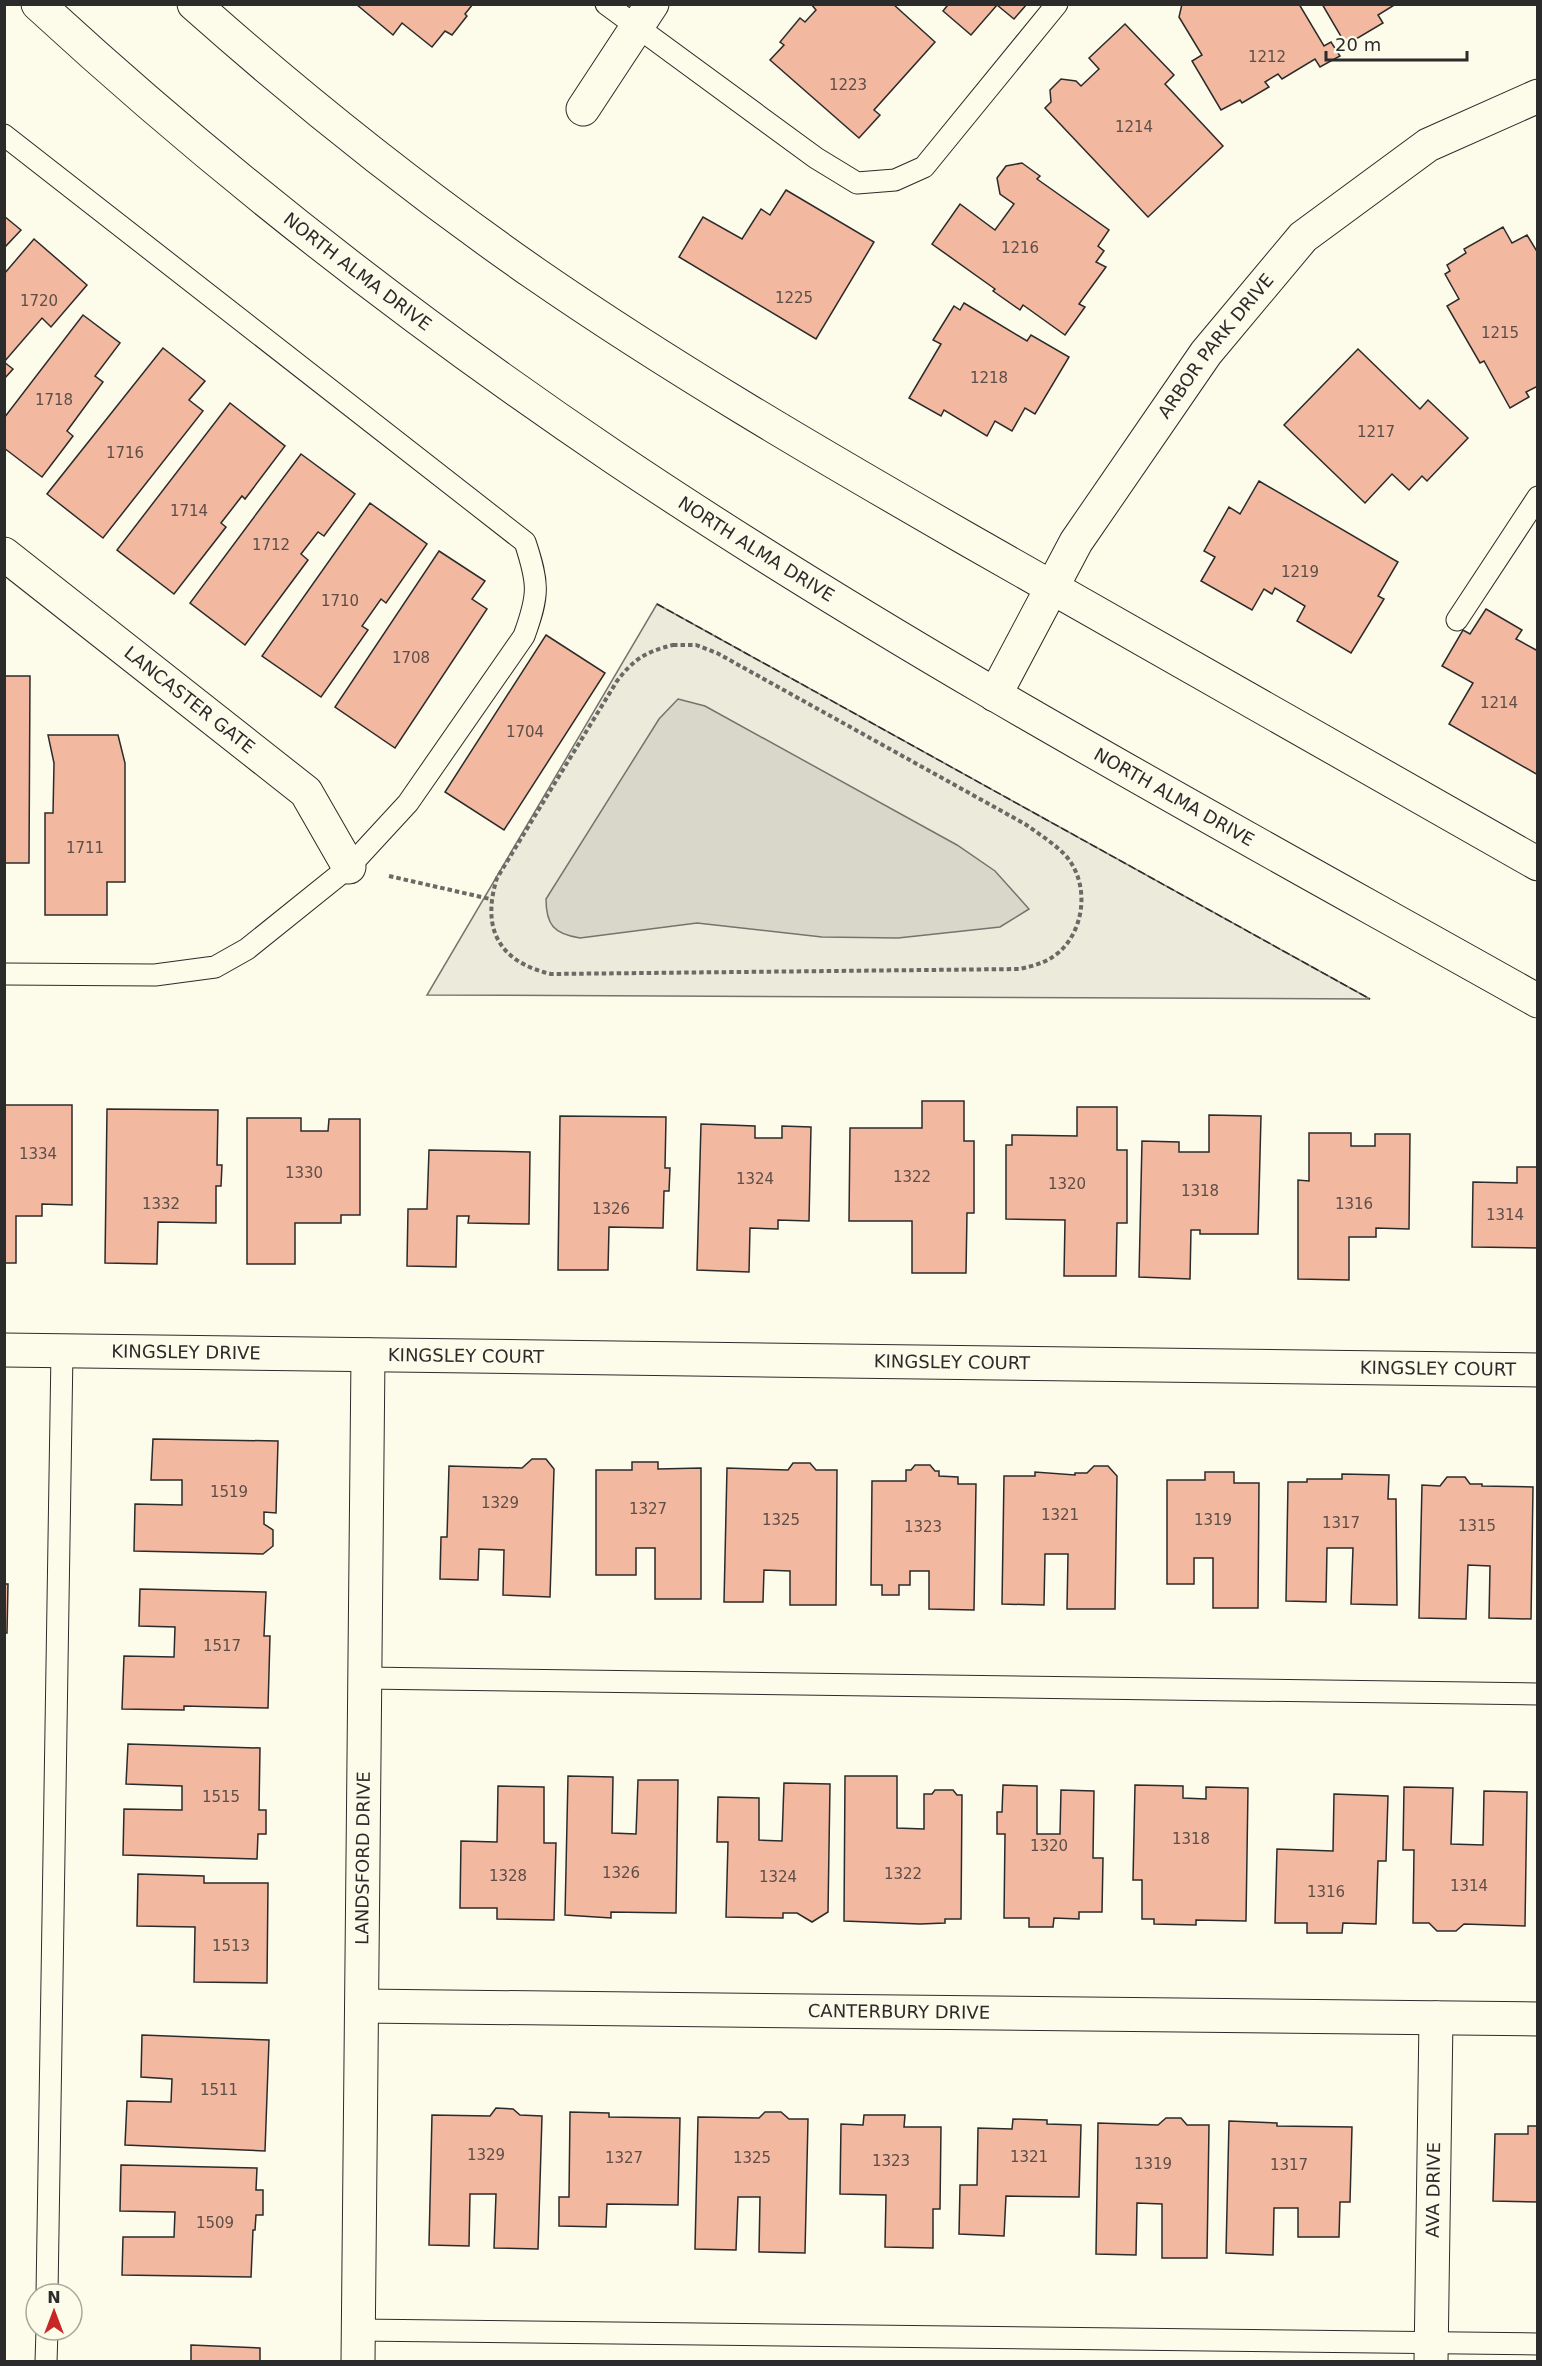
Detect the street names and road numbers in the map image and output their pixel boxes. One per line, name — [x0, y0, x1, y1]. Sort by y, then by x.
street label: NORTH ALMA DRIVE — [280, 208, 436, 335]
street label: ARBOR PARK DRIVE — [1153, 269, 1278, 422]
street label: NORTH ALMA DRIVE — [674, 492, 838, 606]
street label: LANCASTER GATE — [120, 642, 259, 758]
street label: NORTH ALMA DRIVE — [1091, 743, 1258, 850]
street label: KINGSLEY DRIVE — [111, 1340, 261, 1363]
street label: KINGSLEY COURT — [388, 1344, 545, 1367]
street label: KINGSLEY COURT — [874, 1350, 1031, 1373]
street label: KINGSLEY COURT — [1360, 1357, 1517, 1380]
street label: LANDSFORD DRIVE — [351, 1771, 374, 1945]
street label: CANTERBURY DRIVE — [808, 2000, 990, 2023]
street label: AVA DRIVE — [1422, 2142, 1444, 2238]

